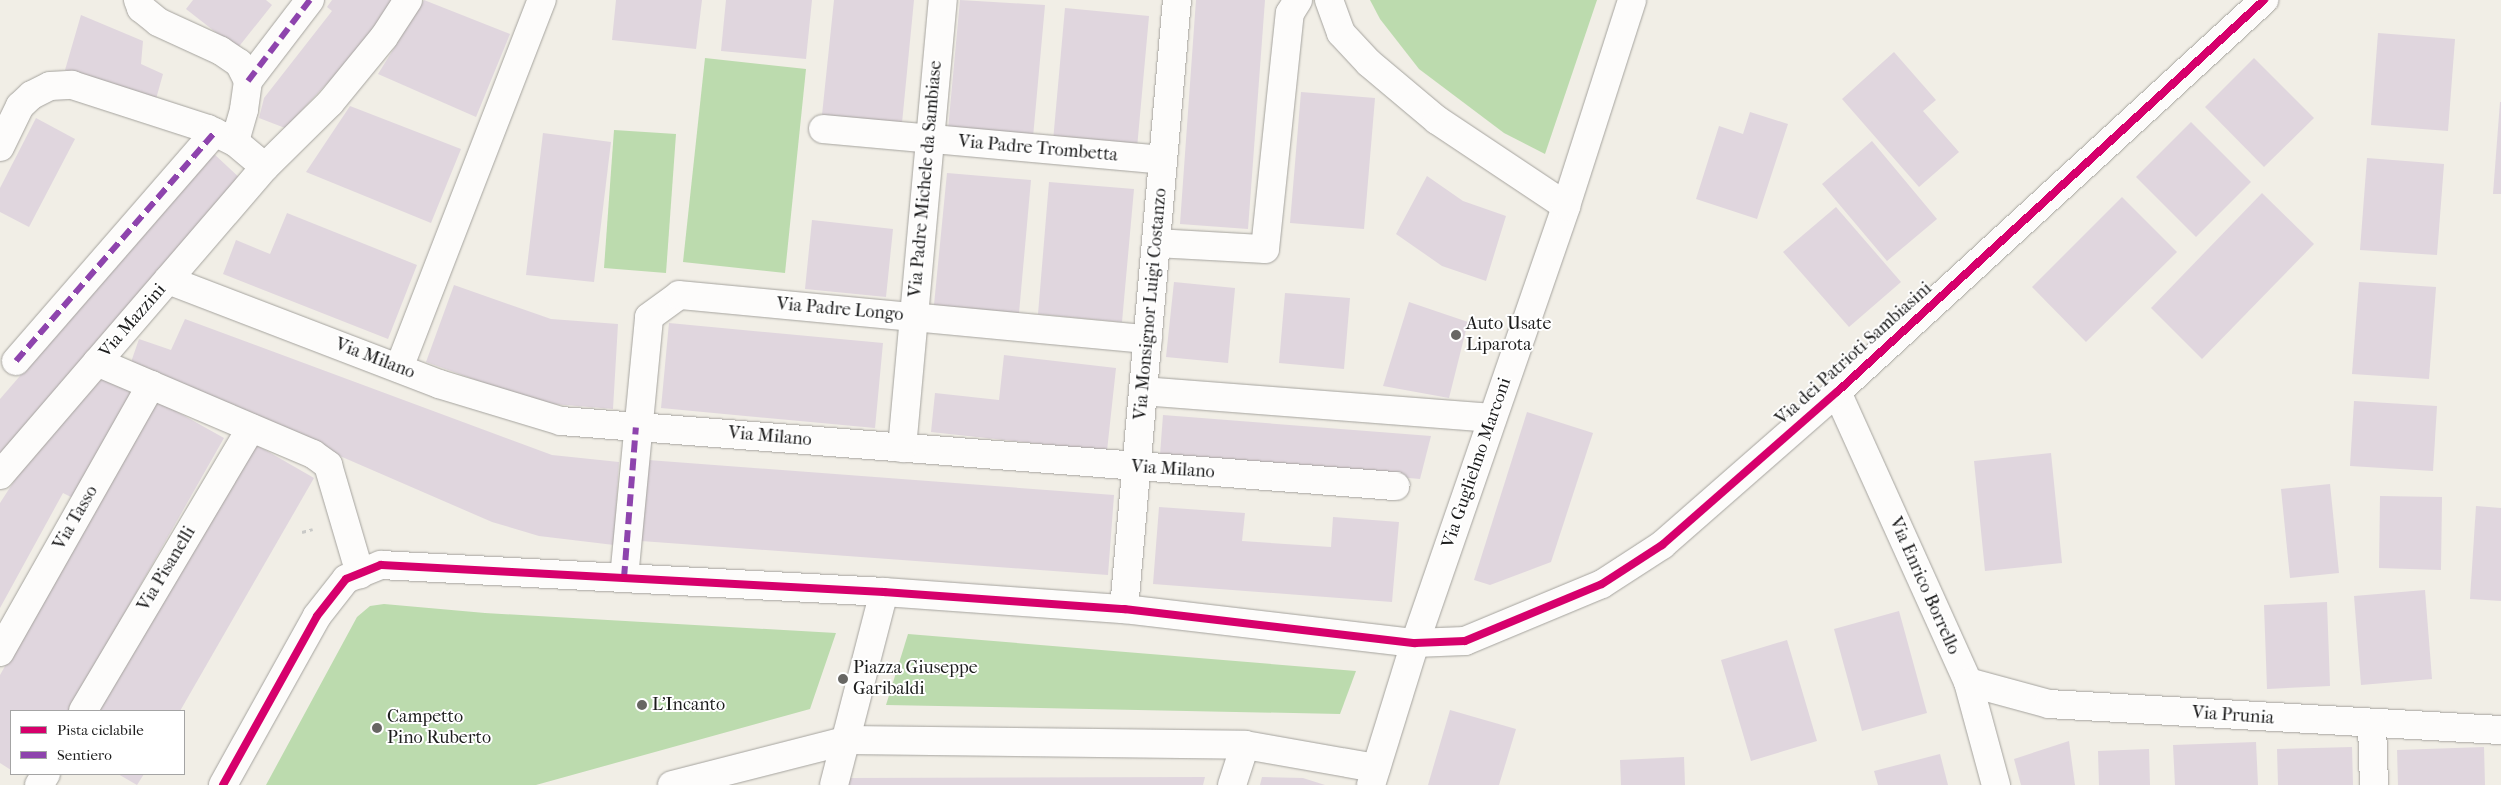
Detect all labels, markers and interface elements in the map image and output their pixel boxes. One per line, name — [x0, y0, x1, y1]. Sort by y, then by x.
street label: Via Padre Michele da Sambiase — [905, 60, 947, 298]
street label: Via Padre Trombetta — [957, 131, 1119, 167]
street label: Via Monsignor Luigi Costanzo — [1130, 187, 1172, 421]
street label: Via dei Patrioti Sambiasini — [1771, 278, 1937, 430]
street label: Via Mazzini — [95, 280, 171, 362]
street label: Via Padre Longo — [776, 294, 904, 326]
place label: Auto Usate Liparota — [1466, 314, 1551, 356]
marker: Auto Usate Liparota — [1450, 329, 1462, 341]
street label: Via Milano — [332, 334, 418, 384]
street label: Via Guglielmo Marconi — [1438, 375, 1516, 551]
street label: Via Milano — [727, 423, 813, 451]
street label: Via Milano — [1130, 456, 1216, 484]
street label: Via Tasso — [49, 482, 103, 554]
street label: Via Enrico Borrello — [1884, 514, 1964, 658]
street label: Via Pisanelli — [133, 523, 201, 615]
place label: Piazza Giuseppe Garibaldi — [853, 658, 978, 701]
marker: Piazza Giuseppe Garibaldi — [837, 673, 849, 685]
place label: L'Incanto — [652, 694, 725, 716]
marker: L'Incanto — [636, 699, 648, 711]
street label: Via Prunia — [2191, 702, 2275, 730]
place label: Campetto Pino Ruberto — [387, 707, 491, 750]
legend — [10, 710, 185, 775]
text: Pista ciclabile — [57, 721, 144, 739]
marker: Campetto Pino Ruberto — [371, 722, 383, 734]
text: Sentiero — [57, 746, 112, 764]

